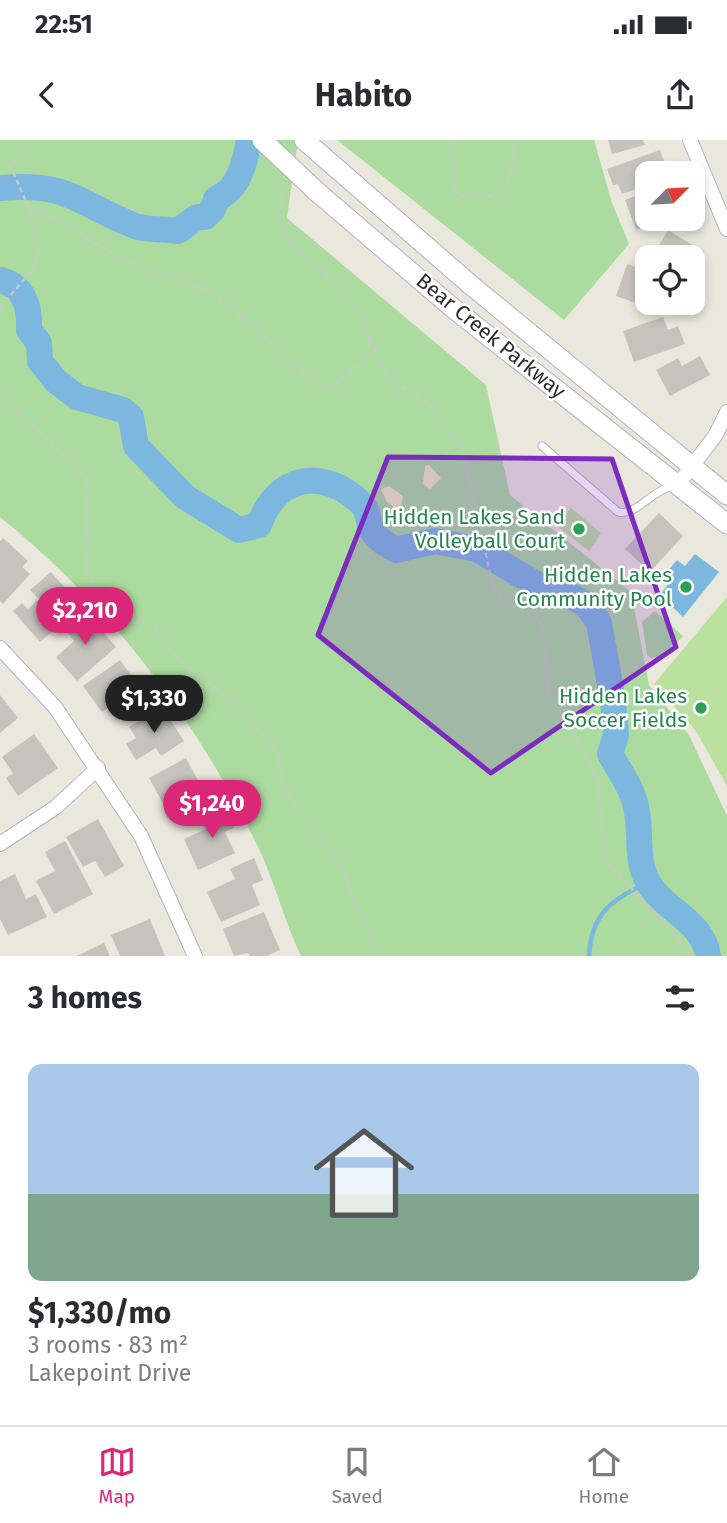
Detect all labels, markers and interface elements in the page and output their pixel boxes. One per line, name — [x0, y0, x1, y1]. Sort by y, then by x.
text: 22:51 — [35, 9, 93, 40]
icon: back — [28, 76, 66, 114]
text: Habito — [315, 76, 412, 114]
icon: share — [661, 76, 699, 114]
north arrow — [635, 161, 705, 231]
map controls — [635, 161, 705, 315]
button: locate — [635, 245, 705, 315]
street label: Bear Creek Parkway — [411, 268, 572, 405]
place label: Hidden Lakes Sand Volleyball Court — [384, 504, 565, 554]
marker: Hidden Lakes Sand Volleyball Court — [571, 521, 587, 537]
place label: Hidden Lakes Community Pool — [516, 562, 672, 612]
marker: Hidden Lakes Community Pool — [678, 579, 694, 595]
pin: $2,210 — [28, 588, 142, 647]
text: $2,210 — [52, 596, 118, 624]
pin: $1,330 — [97, 676, 211, 735]
place label: Hidden Lakes Soccer Fields — [559, 683, 687, 733]
text: $1,330 — [121, 684, 187, 712]
marker: Hidden Lakes Soccer Fields — [693, 700, 709, 716]
pin: $1,240 — [155, 780, 269, 840]
text: $1,240 — [179, 789, 245, 817]
icon: filters — [661, 979, 699, 1017]
text: 3 homes — [28, 980, 142, 1016]
icon: home — [301, 1110, 427, 1236]
text: $1,330/mo — [28, 1295, 171, 1331]
text: 3 rooms · 83 m² — [28, 1331, 188, 1359]
text: Lakepoint Drive — [28, 1359, 191, 1387]
tab: Map — [98, 1443, 136, 1508]
tab: Saved — [331, 1443, 383, 1508]
tab: Home — [579, 1443, 629, 1508]

